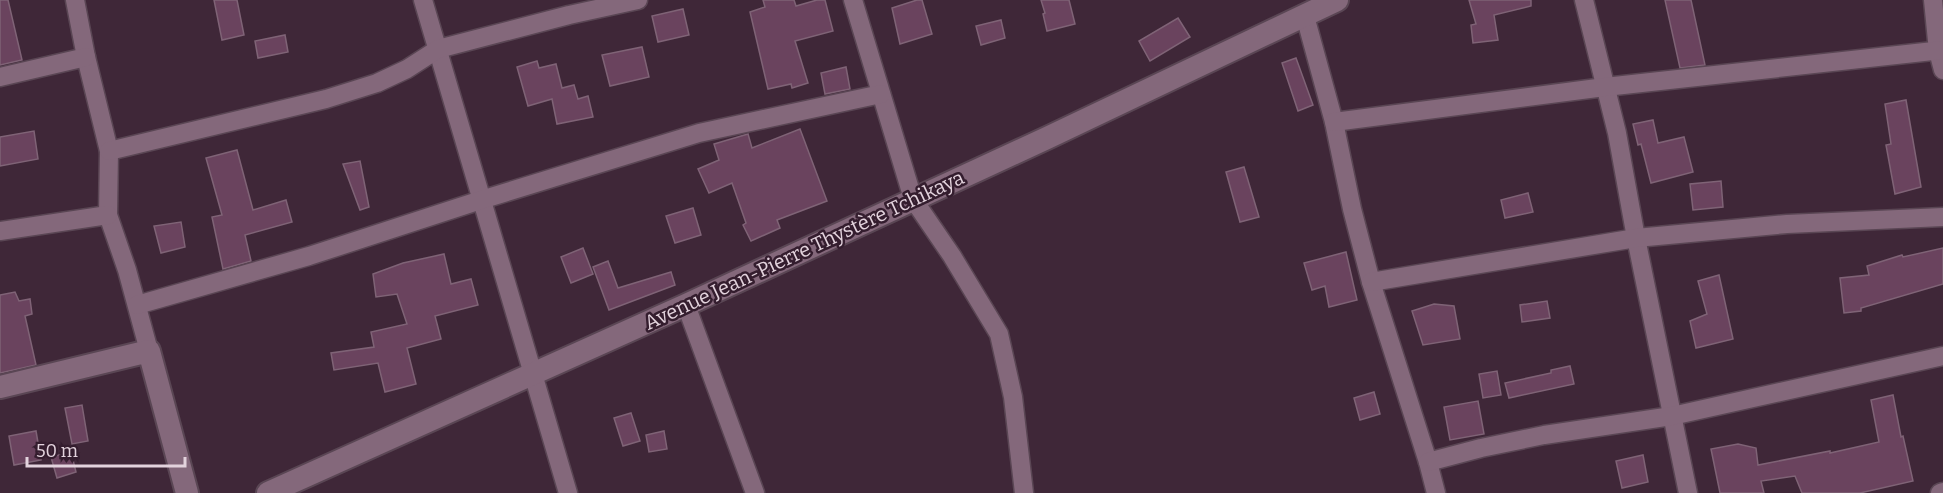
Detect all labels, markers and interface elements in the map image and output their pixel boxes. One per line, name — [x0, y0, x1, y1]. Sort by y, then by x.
street label: Avenue Jean-Pierre Thystère Tchikaya — [640, 165, 968, 335]
scale bar — [27, 430, 184, 468]
text: 50 m — [36, 440, 78, 462]

